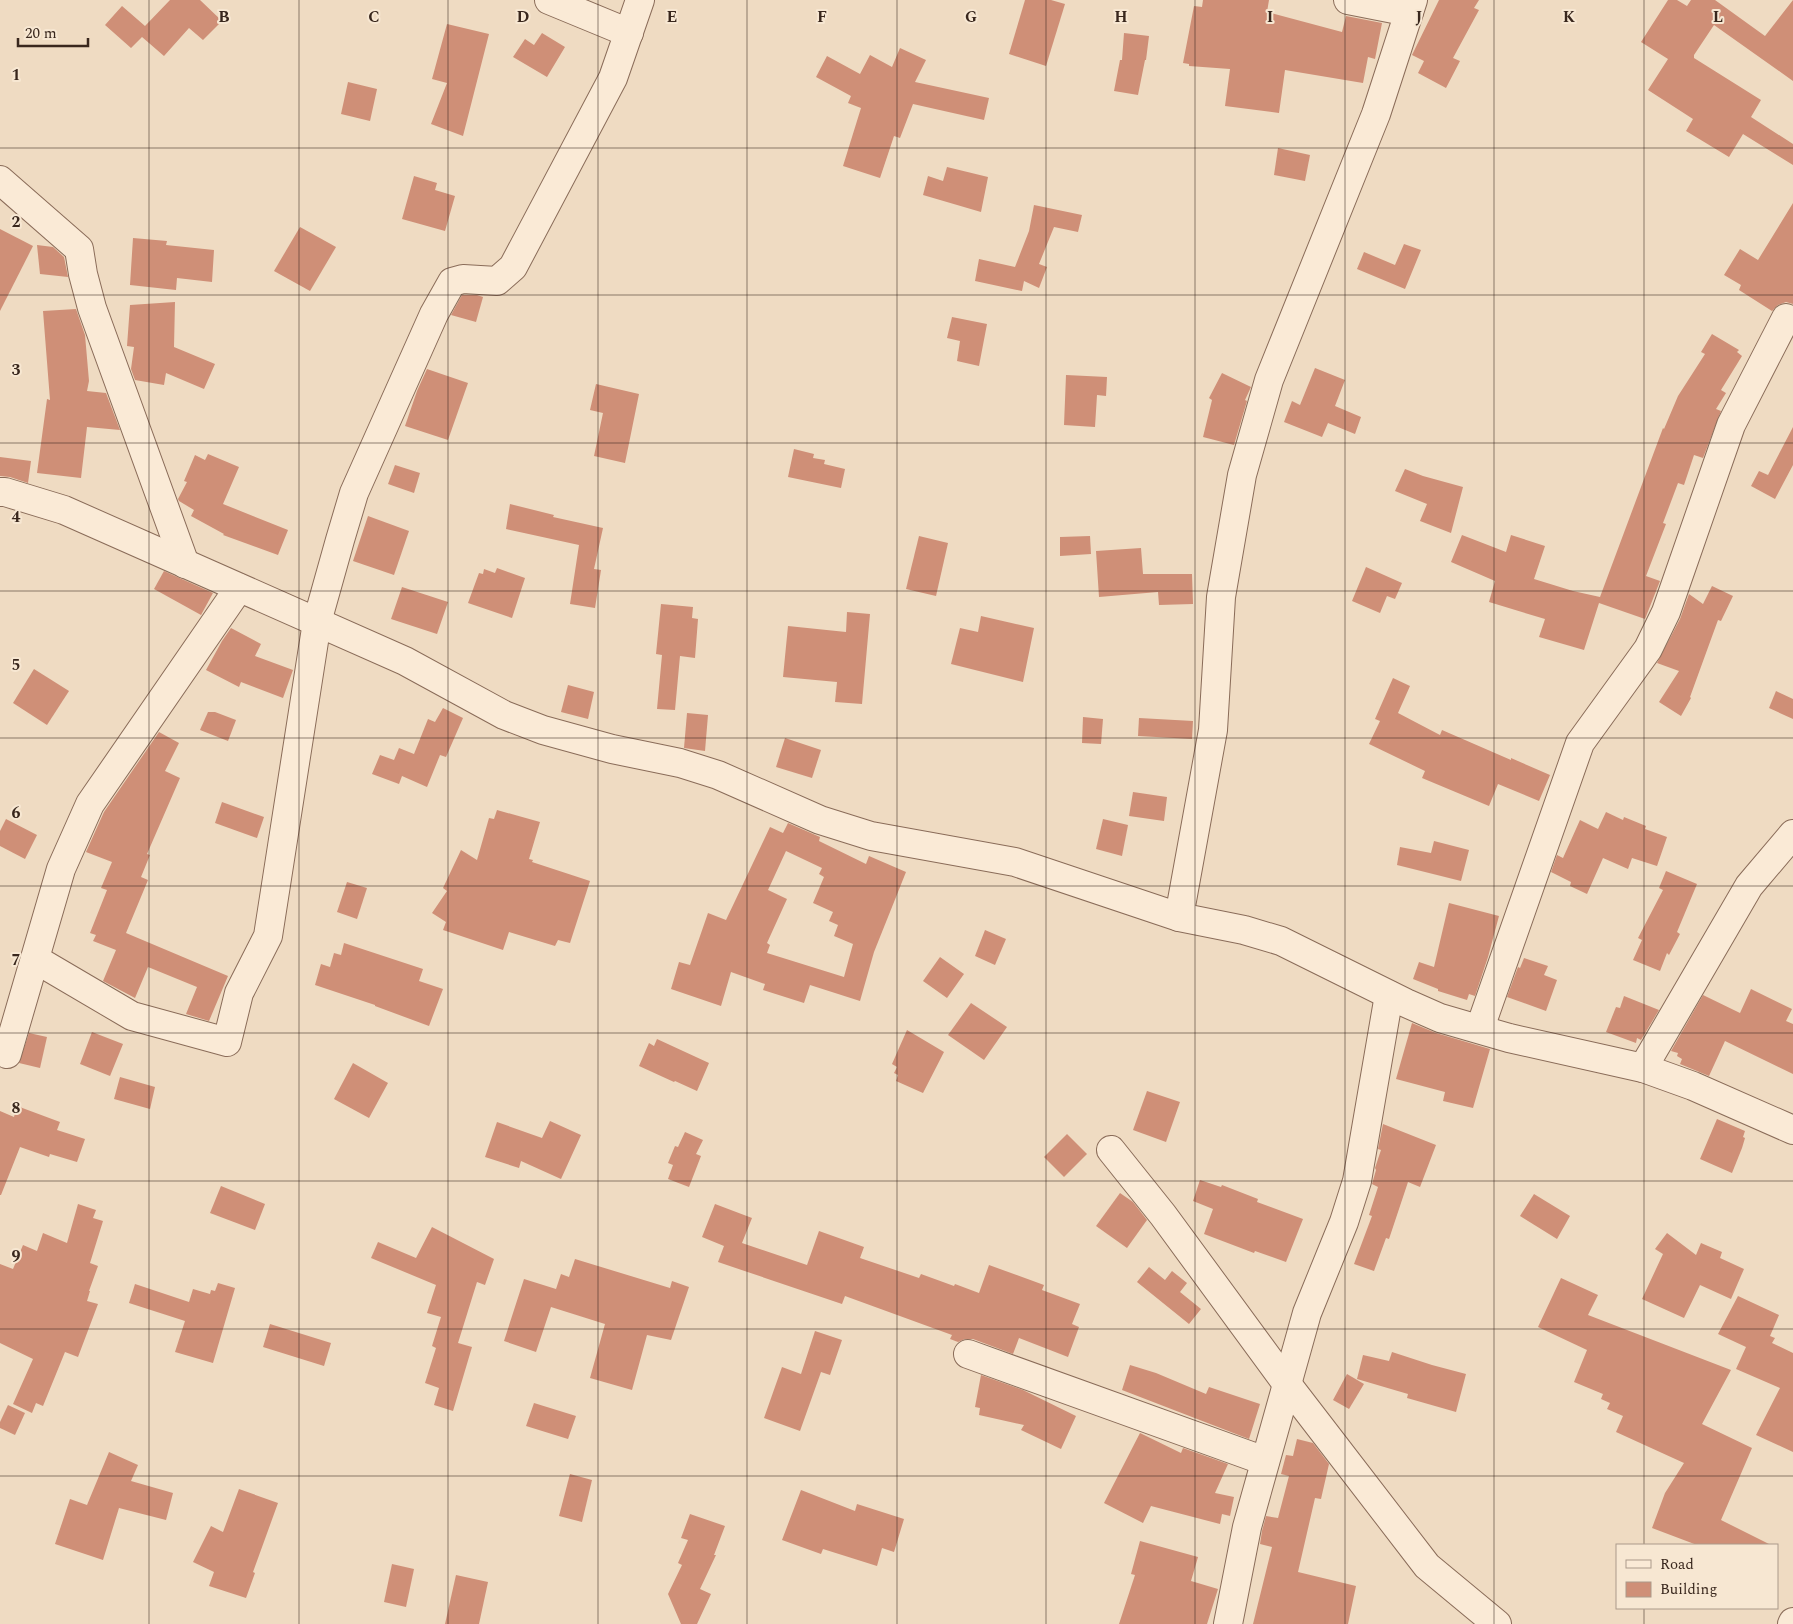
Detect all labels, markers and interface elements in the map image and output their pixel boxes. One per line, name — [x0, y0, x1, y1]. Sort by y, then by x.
text: B — [218, 5, 230, 29]
text: C — [368, 5, 380, 29]
text: D — [517, 5, 530, 29]
text: E — [667, 5, 677, 29]
text: F — [817, 5, 827, 29]
text: G — [965, 5, 977, 29]
text: H — [1114, 5, 1128, 29]
text: I — [1267, 5, 1273, 29]
text: J — [1416, 5, 1423, 29]
text: K — [1563, 5, 1576, 29]
text: L — [1713, 5, 1723, 29]
scale bar — [18, 15, 88, 47]
text: 20 m — [25, 22, 57, 45]
text: 1 — [12, 63, 20, 87]
text: 2 — [12, 210, 21, 234]
text: 3 — [12, 358, 21, 382]
text: 4 — [12, 505, 21, 529]
text: 5 — [12, 653, 20, 677]
text: 6 — [12, 801, 21, 825]
text: 7 — [12, 948, 21, 972]
text: 8 — [12, 1096, 21, 1120]
text: 9 — [12, 1244, 21, 1268]
legend — [1616, 1544, 1778, 1609]
text: Road — [1660, 1553, 1694, 1576]
text: Building — [1660, 1578, 1717, 1601]

